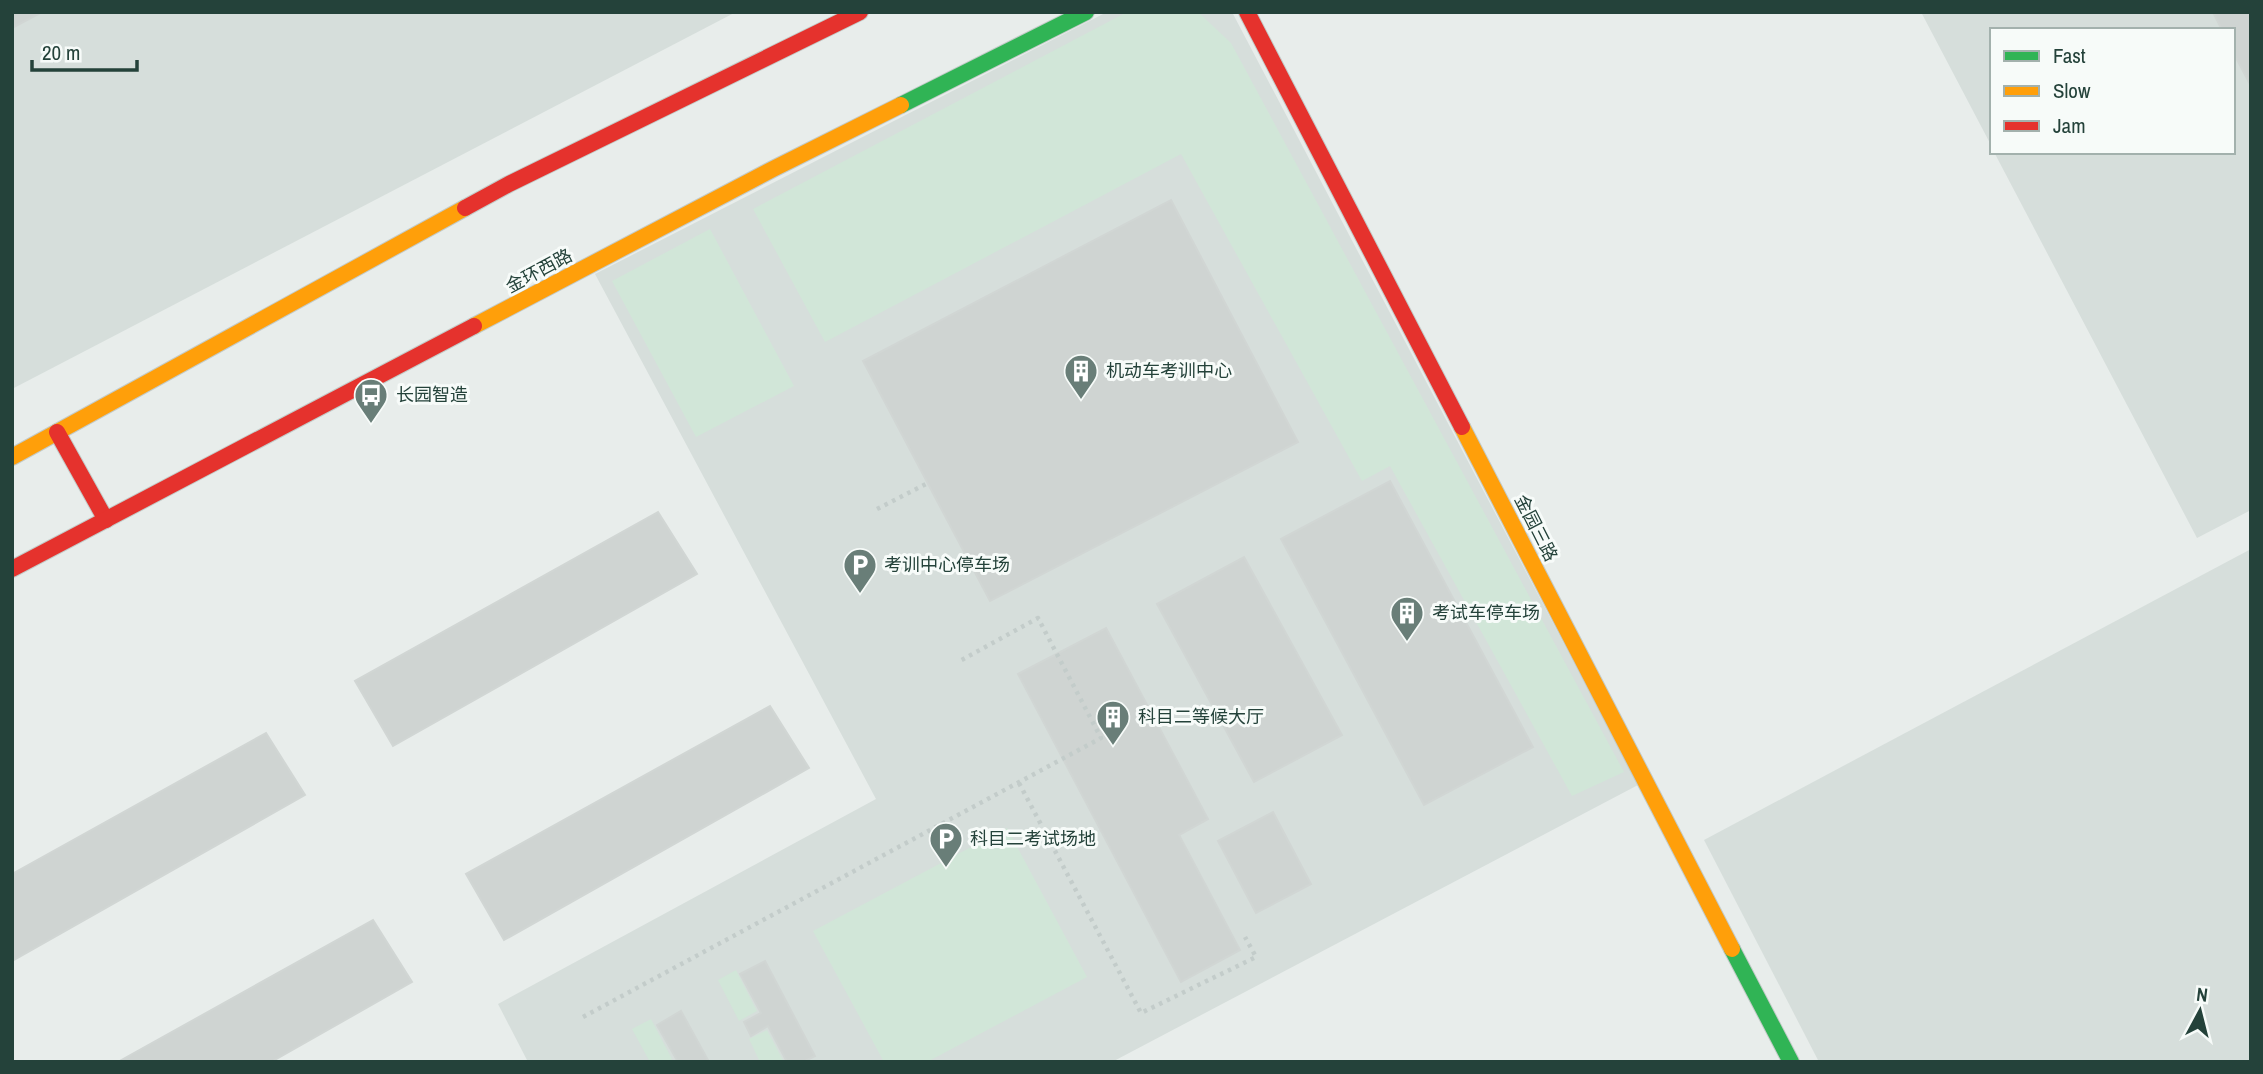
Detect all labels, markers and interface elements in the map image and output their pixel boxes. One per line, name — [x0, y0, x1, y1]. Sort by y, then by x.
scale bar — [32, 28, 136, 72]
legend — [1990, 28, 2235, 154]
text: 20 m — [42, 38, 80, 67]
text: Fast — [2053, 41, 2086, 70]
text: Slow — [2053, 76, 2091, 105]
text: Jam — [2053, 111, 2086, 140]
street label: 金环西路 — [501, 243, 576, 298]
building icon: 机动车考训中心 — [1062, 352, 1100, 401]
place label: 机动车考训中心 — [1106, 358, 1232, 383]
bus stop icon: 长园智造 — [352, 376, 390, 425]
place label: 长园智造 — [396, 382, 468, 407]
street label: 金园三路 — [1509, 490, 1564, 566]
parking icon: 考训中心停车场 — [841, 546, 879, 595]
place label: 考训中心停车场 — [884, 552, 1010, 577]
building icon: 考试车停车场 — [1388, 594, 1426, 643]
place label: 考试车停车场 — [1432, 600, 1540, 625]
building icon: 科目二等候大厅 — [1094, 698, 1132, 747]
place label: 科目二等候大厅 — [1138, 704, 1264, 729]
parking icon: 科目二考试场地 — [927, 820, 965, 869]
place label: 科目二考试场地 — [970, 826, 1096, 851]
north arrow — [2165, 976, 2235, 1046]
text: N — [2195, 981, 2209, 1008]

